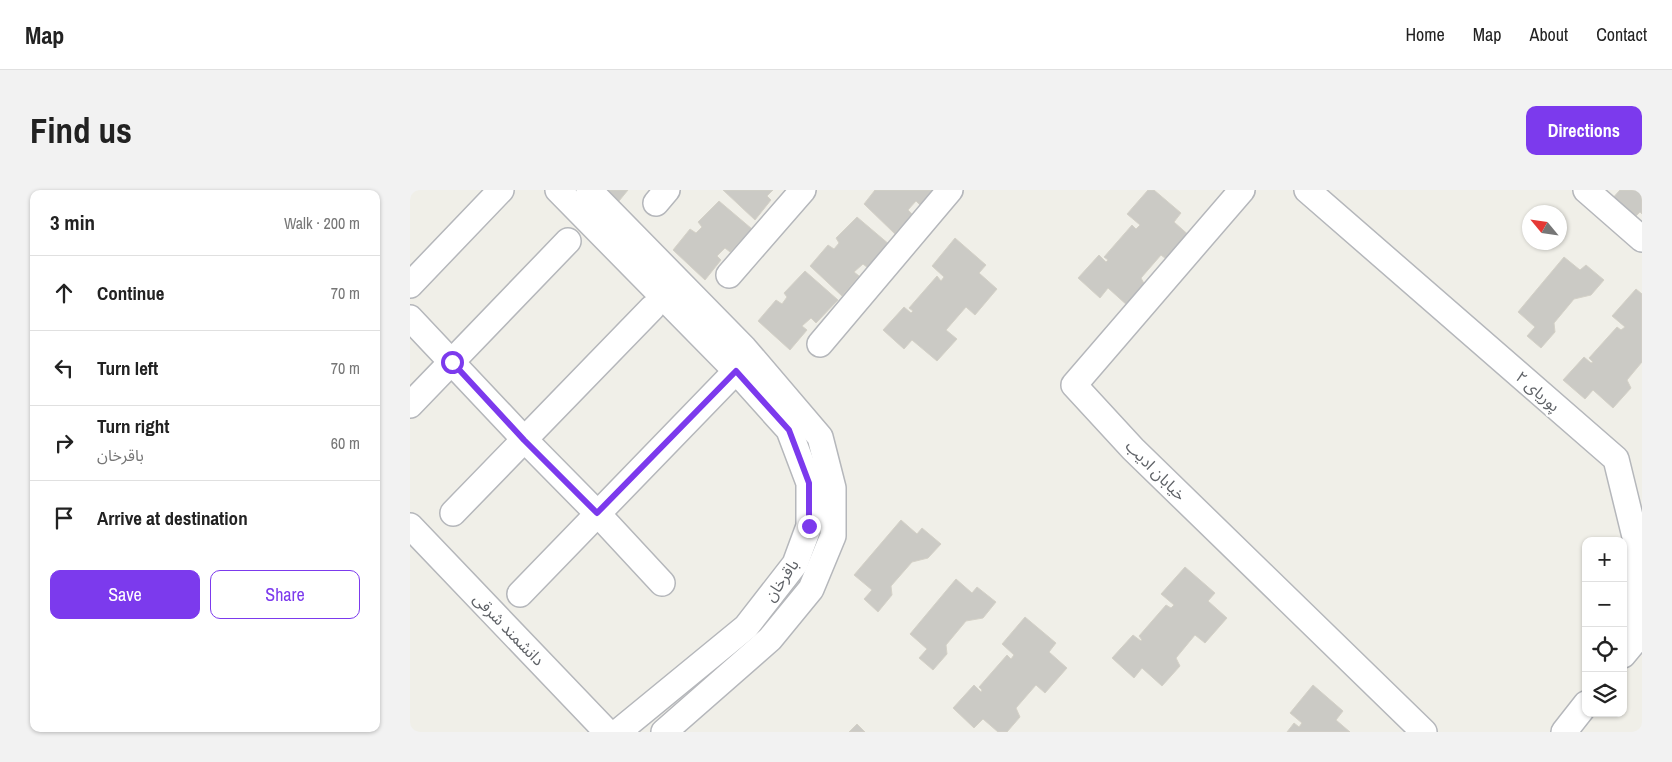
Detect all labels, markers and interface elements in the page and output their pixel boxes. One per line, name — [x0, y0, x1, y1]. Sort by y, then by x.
text: Map — [25, 19, 64, 51]
text: Home — [1405, 22, 1445, 47]
text: Map — [1473, 22, 1502, 47]
text: About — [1530, 22, 1568, 47]
text: Contact — [1596, 22, 1647, 47]
button: Directions — [1526, 106, 1642, 155]
text: Find us — [30, 107, 132, 154]
north arrow — [1522, 205, 1567, 250]
text: 3 min — [50, 208, 95, 237]
text: Walk · 200 m — [284, 212, 360, 234]
icon: ahead — [50, 279, 78, 307]
text: Continue — [97, 280, 165, 306]
text: 70 m — [331, 282, 360, 304]
route start — [441, 351, 464, 374]
icon: left — [50, 354, 78, 382]
text: Turn left — [97, 355, 158, 381]
text: 70 m — [331, 357, 360, 379]
street label: پوریای ۲ — [1511, 366, 1565, 417]
text: Turn right — [97, 413, 169, 439]
icon: right — [50, 429, 78, 457]
text: 60 m — [331, 432, 360, 454]
street label: خیابان ادیب — [1121, 435, 1191, 505]
text: باقرخان — [97, 444, 144, 466]
icon: arrive — [50, 504, 78, 532]
text: Arrive at destination — [97, 505, 248, 531]
route end — [798, 515, 821, 538]
map controls — [1582, 537, 1627, 717]
button: + — [1582, 537, 1627, 582]
street label: باقرخان — [759, 554, 803, 606]
button: Save — [50, 570, 200, 619]
button: Share — [210, 570, 360, 619]
button: − — [1582, 582, 1627, 627]
street label: دانشمند شرقی — [469, 588, 549, 670]
button: locate — [1582, 627, 1627, 672]
button: layers — [1582, 672, 1627, 717]

